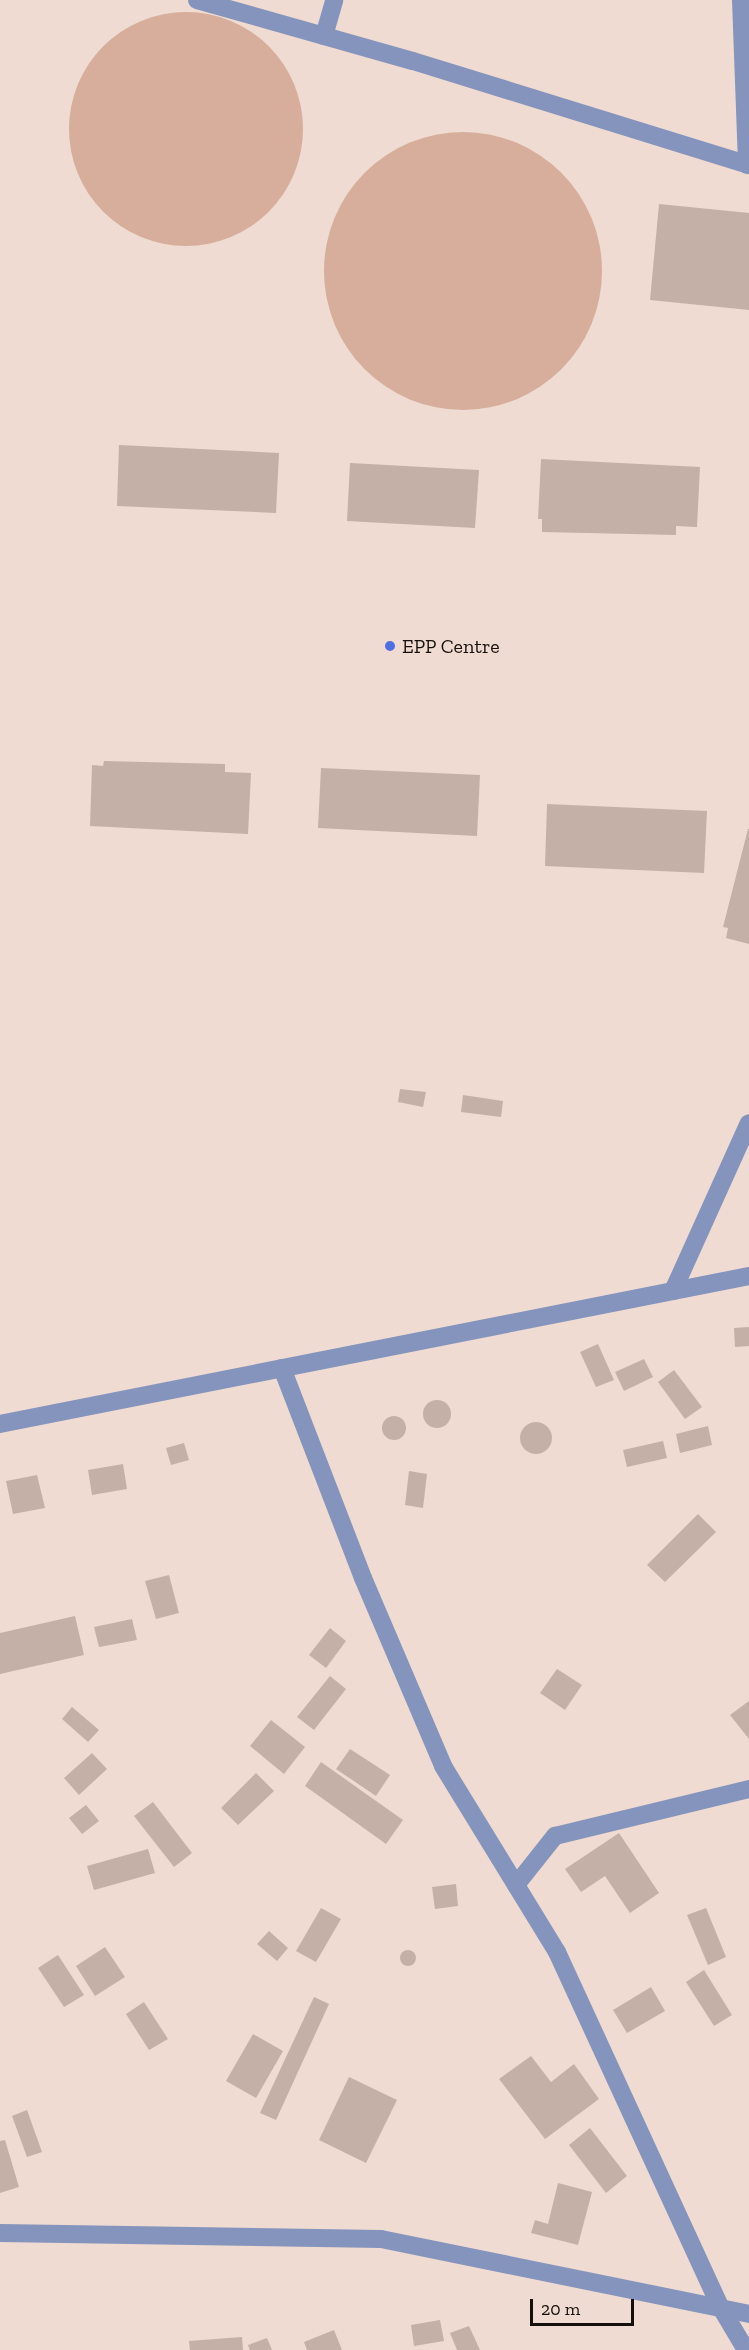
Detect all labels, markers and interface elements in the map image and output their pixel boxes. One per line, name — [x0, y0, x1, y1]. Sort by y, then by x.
place label: EPP Centre — [402, 634, 500, 658]
marker: EPP Centre — [383, 639, 397, 653]
scale bar — [533, 2287, 636, 2325]
text: 20 m — [541, 2298, 580, 2320]

